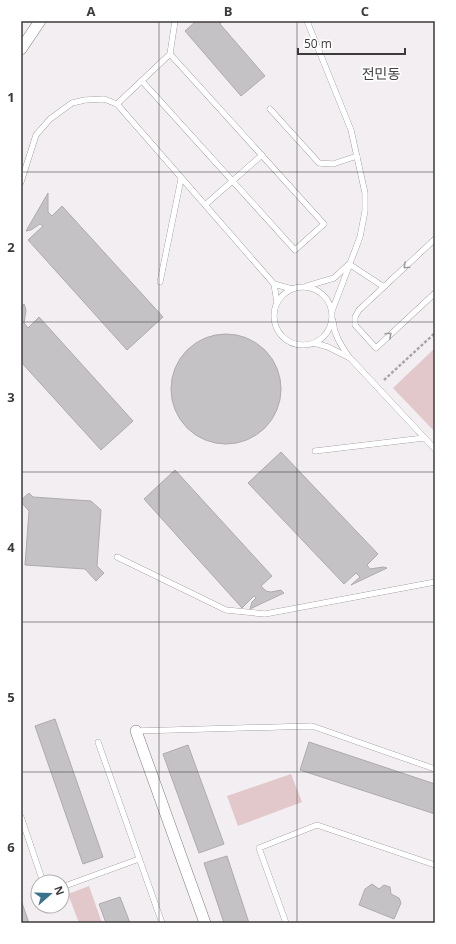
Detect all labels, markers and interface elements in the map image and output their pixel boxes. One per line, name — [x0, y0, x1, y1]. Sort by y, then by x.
text: A — [87, 2, 96, 20]
text: B — [224, 2, 233, 20]
text: C — [361, 2, 369, 20]
scale bar — [298, 30, 405, 56]
text: 50 m — [304, 35, 332, 52]
district label: 전민동 — [362, 64, 400, 83]
text: 1 — [7, 88, 15, 106]
text: 2 — [7, 238, 15, 256]
one-way arrow — [404, 261, 411, 268]
one-way arrow — [384, 333, 392, 340]
text: 3 — [7, 388, 15, 406]
text: 4 — [7, 538, 15, 556]
text: 5 — [7, 688, 15, 706]
text: 6 — [7, 838, 15, 856]
north arrow — [30, 874, 70, 914]
text: N — [51, 884, 68, 897]

